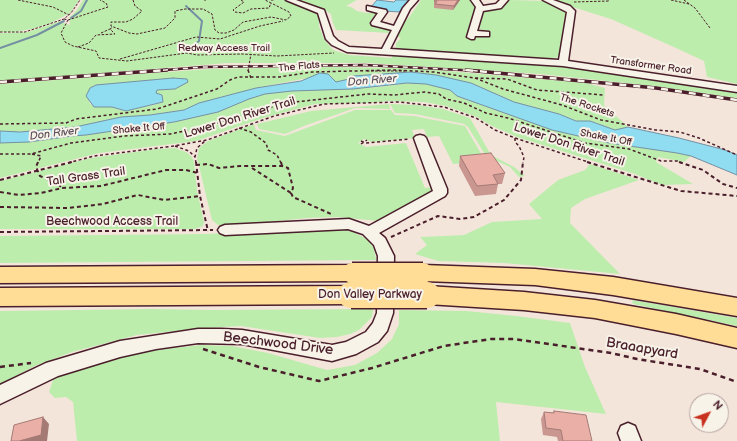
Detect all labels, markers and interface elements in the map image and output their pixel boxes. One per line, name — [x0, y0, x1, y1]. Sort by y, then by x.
street label: Redway Access Trail — [178, 42, 270, 54]
street label: Transformer Road — [610, 54, 692, 78]
street label: The Flats — [278, 59, 320, 75]
water label: Don River — [347, 72, 397, 90]
street label: The Rockets — [558, 92, 616, 120]
street label: Lower Don River Trail — [183, 94, 297, 142]
street label: Lower Don River Trail — [512, 120, 626, 170]
street label: Shake It Off — [112, 121, 166, 137]
water label: Don River — [29, 124, 79, 144]
street label: Shake It Off — [579, 127, 633, 149]
street label: Tall Grass Trail — [46, 164, 126, 190]
street label: Beechwood Access Trail — [46, 215, 178, 229]
street label: Don Valley Parkway — [318, 288, 422, 302]
street label: Beechwood Drive — [222, 329, 334, 359]
street label: Braaapyard — [605, 334, 679, 364]
north arrow — [689, 393, 729, 433]
text: N — [710, 398, 725, 413]

